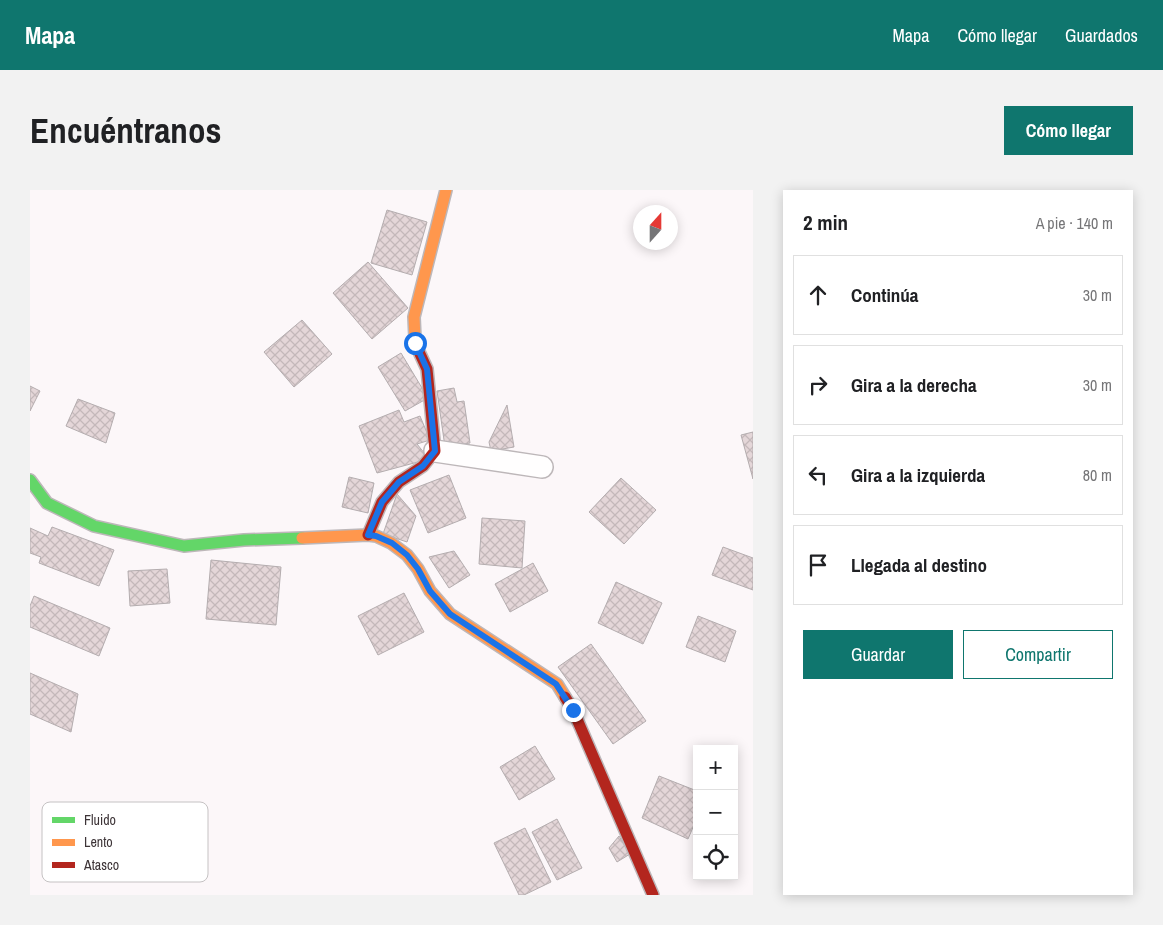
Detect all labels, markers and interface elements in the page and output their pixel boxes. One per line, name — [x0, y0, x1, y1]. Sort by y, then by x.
text: Mapa — [25, 19, 75, 51]
text: Mapa — [892, 23, 929, 48]
text: Cómo llegar — [957, 23, 1037, 48]
text: Guardados — [1065, 23, 1138, 48]
button: Cómo llegar — [1004, 106, 1133, 155]
text: Encuéntranos — [30, 107, 221, 154]
north arrow — [633, 205, 678, 250]
text: 2 min — [803, 208, 848, 237]
text: A pie · 140 m — [1036, 212, 1113, 234]
icon: ahead — [804, 281, 832, 309]
text: Continúa — [851, 282, 919, 308]
text: 30 m — [1083, 284, 1112, 306]
route start — [404, 332, 427, 355]
icon: right — [804, 371, 832, 399]
text: Gira a la derecha — [851, 372, 977, 398]
text: 30 m — [1083, 374, 1112, 396]
icon: left — [804, 461, 832, 489]
text: Gira a la izquierda — [851, 462, 985, 488]
text: 80 m — [1083, 464, 1112, 486]
icon: arrive — [804, 551, 832, 579]
text: Llegada al destino — [851, 552, 987, 578]
button: Guardar — [803, 630, 953, 679]
button: Compartir — [963, 630, 1113, 679]
route end — [562, 699, 585, 722]
map controls — [693, 745, 738, 880]
button: + — [693, 745, 738, 790]
button: − — [693, 790, 738, 835]
legend — [42, 802, 208, 882]
text: Fluido — [84, 811, 116, 829]
text: Lento — [84, 833, 113, 851]
button: locate — [693, 835, 738, 880]
text: Atasco — [83, 856, 119, 874]

